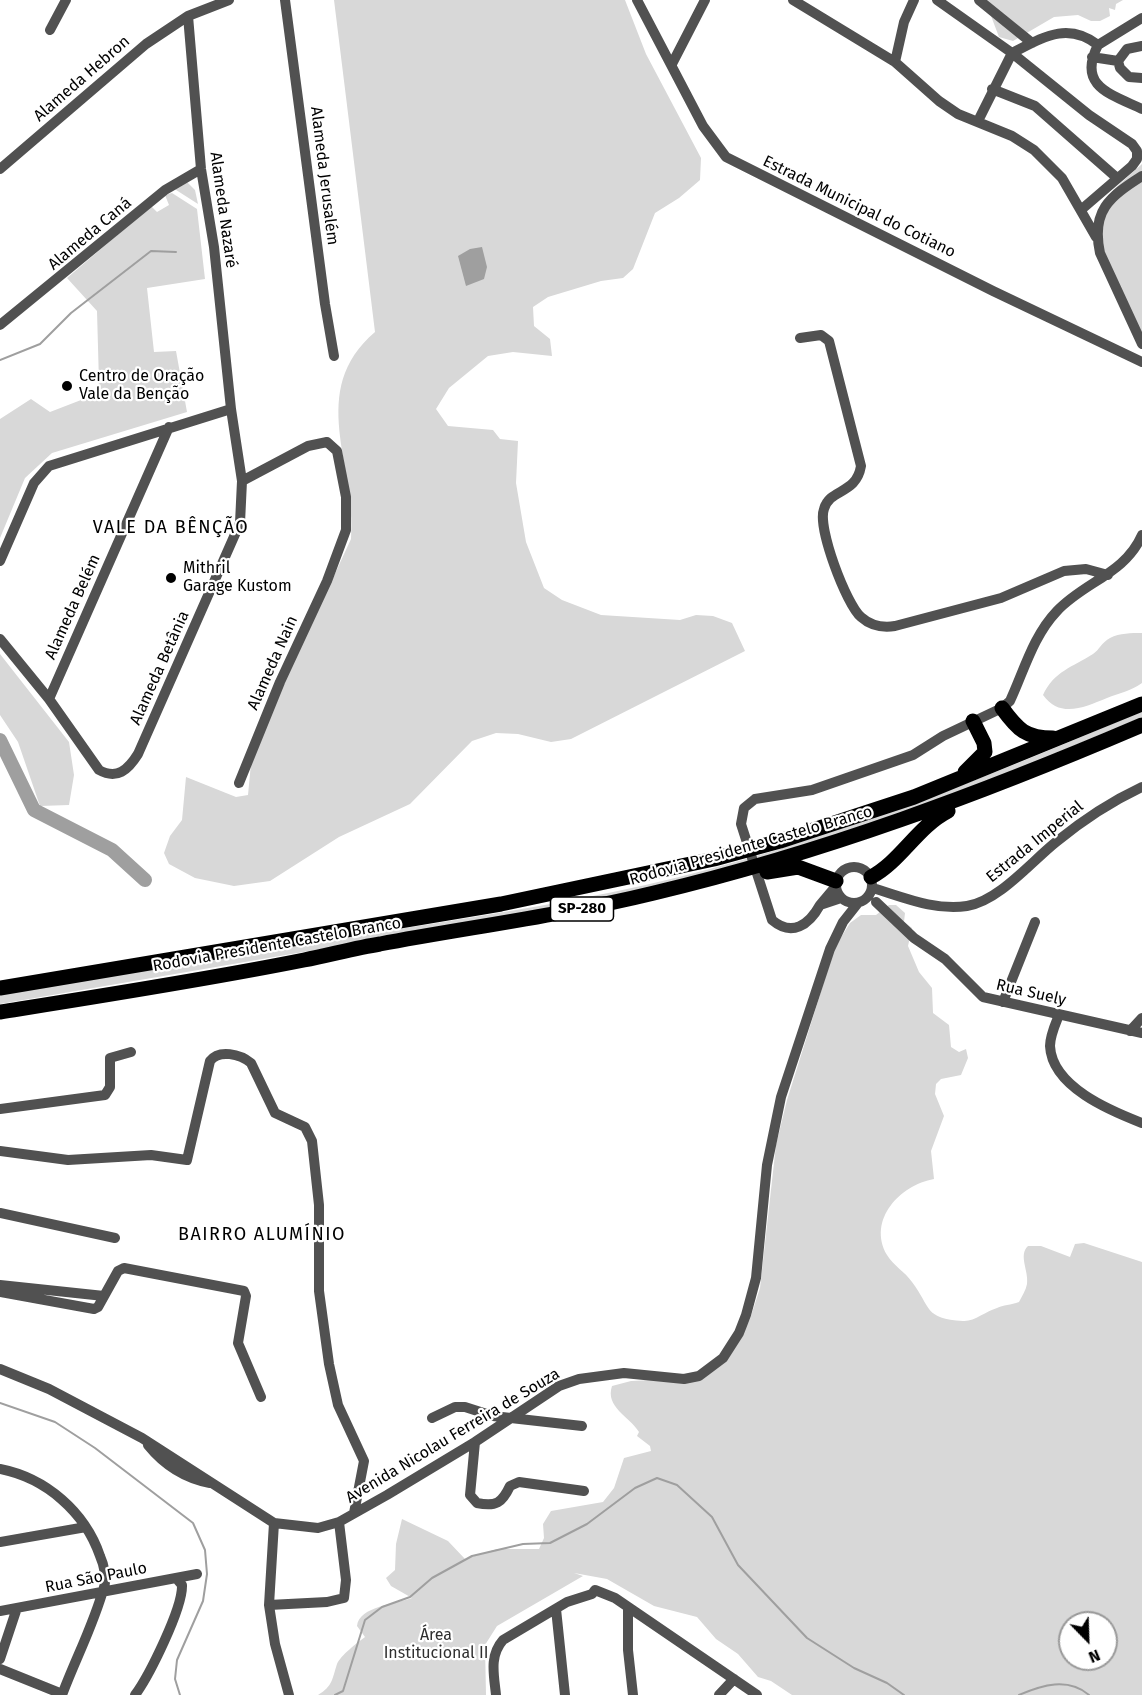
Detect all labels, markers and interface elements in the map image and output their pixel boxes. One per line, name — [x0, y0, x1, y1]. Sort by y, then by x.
street label: Alameda Hebron — [30, 32, 134, 126]
street label: Alameda Jerusalém — [306, 106, 342, 246]
street label: Alameda Nazaré — [205, 151, 241, 269]
street label: Estrada Municipal do Cotiano — [760, 152, 958, 262]
street label: Alameda Caná — [44, 194, 136, 274]
place label: Centro de Oração Vale da Benção — [79, 367, 204, 405]
marker: Centro de Oração Vale da Benção — [60, 379, 74, 393]
district label: VALE DA BÊNÇÃO — [93, 517, 249, 539]
street label: Alameda Belém — [41, 552, 105, 662]
place label: Mithril Garage Kustom — [183, 559, 292, 597]
marker: Mithril Garage Kustom — [164, 571, 178, 585]
street label: Alameda Betânia — [126, 608, 194, 728]
street label: Alameda Nain — [244, 613, 302, 713]
street label: Estrada Imperial — [983, 797, 1087, 887]
street label: Rodovia Presidente Castelo Branco — [627, 802, 875, 890]
road number: SP-280 — [550, 897, 614, 921]
street label: Rodovia Presidente Castelo Branco — [151, 914, 403, 976]
street label: Rua Suely — [994, 976, 1068, 1010]
district label: BAIRRO ALUMÍNIO — [178, 1224, 346, 1246]
street label: Avenida Nicolau Ferreira de Souza — [343, 1364, 563, 1508]
street label: Rua São Paulo — [43, 1559, 149, 1597]
north arrow — [1058, 1611, 1118, 1671]
park label: Área Institucional II — [384, 1626, 488, 1664]
text: N — [1086, 1645, 1103, 1667]

